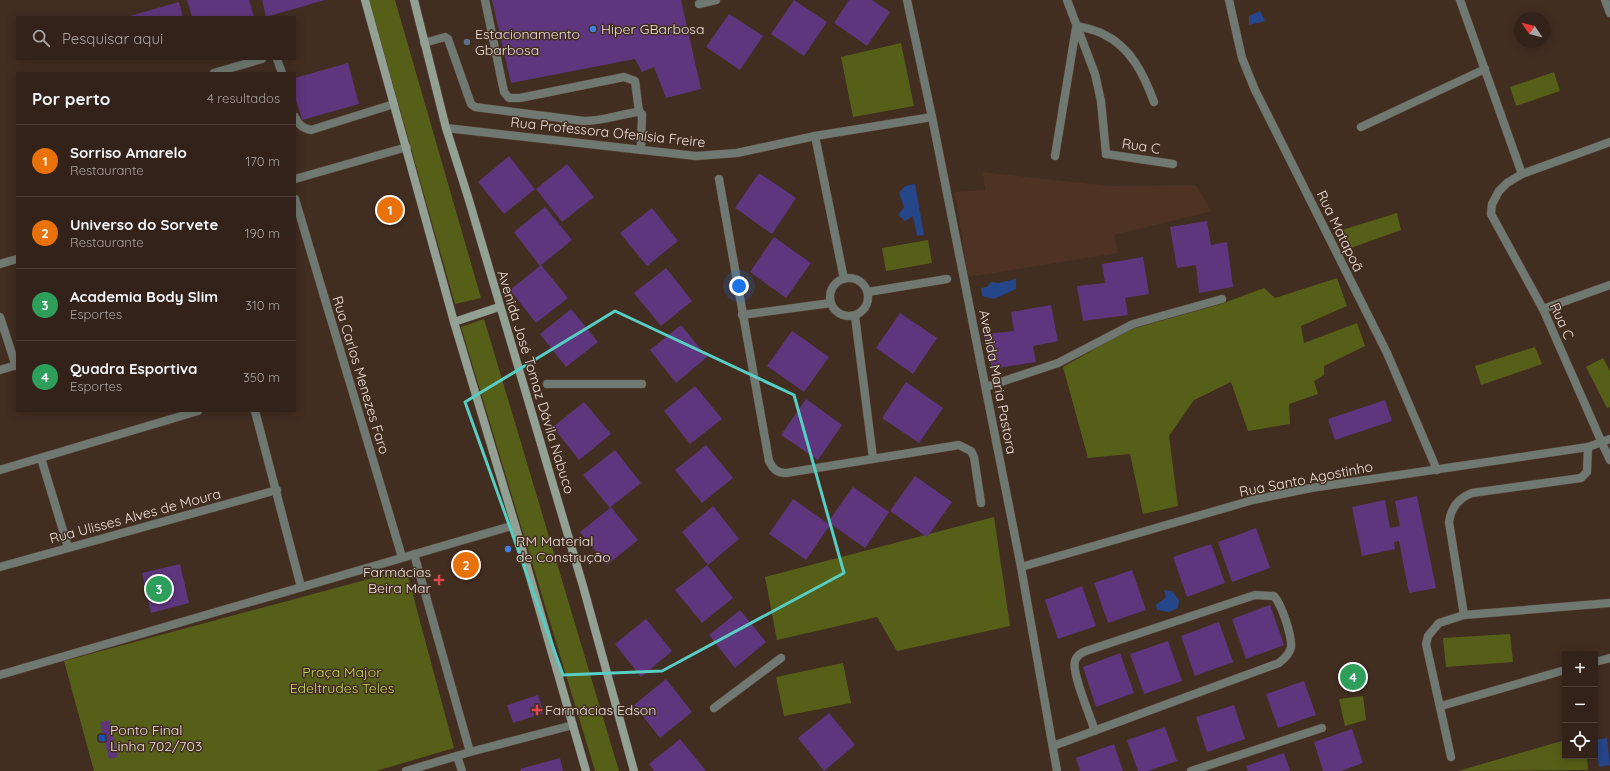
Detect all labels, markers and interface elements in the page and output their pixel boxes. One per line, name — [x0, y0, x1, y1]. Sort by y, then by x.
north arrow — [1514, 12, 1550, 48]
search box — [16, 16, 296, 60]
place label: Hiper GBarbosa — [601, 20, 705, 38]
marker: Hiper GBarbosa — [588, 24, 598, 34]
place label: Estacionamento Gbarbosa — [475, 25, 580, 59]
icon: search — [30, 27, 52, 49]
text: Pesquisar aqui — [62, 29, 163, 48]
marker: Estacionamento Gbarbosa — [462, 37, 472, 47]
text: Por perto — [32, 88, 110, 109]
text: 4 resultados — [207, 90, 280, 106]
street label: Rua Professora Ofenísia Freire — [510, 113, 706, 151]
street label: Rua C — [1121, 134, 1161, 158]
text: Sorriso Amarelo — [70, 143, 187, 162]
text: 1 — [42, 153, 48, 169]
text: 170 m — [245, 153, 280, 169]
text: Restaurante — [70, 162, 144, 178]
street label: Rua Matapoã — [1313, 187, 1367, 275]
pin: 1 — [377, 195, 403, 225]
text: Universo do Sorvete — [70, 215, 218, 234]
text: 2 — [41, 225, 49, 241]
text: 190 m — [245, 225, 280, 241]
text: Restaurante — [70, 234, 144, 250]
street label: Avenida José Tomaz Dávila Nabuco — [493, 268, 579, 496]
your location — [729, 276, 749, 296]
text: Academia Body Slim — [70, 287, 218, 306]
street label: Rua Carlos Menezes Faro — [328, 294, 394, 456]
text: 3 — [42, 297, 48, 313]
text: 310 m — [245, 297, 280, 313]
street label: Rua C — [1546, 300, 1578, 342]
text: Esportes — [70, 306, 122, 322]
street label: Avenida Maria Pastora — [975, 308, 1021, 456]
text: Quadra Esportiva — [70, 359, 198, 378]
text: 4 — [41, 369, 49, 385]
text: 350 m — [243, 369, 280, 385]
text: Esportes — [70, 378, 122, 394]
street label: Rua Santo Agostinho — [1238, 457, 1374, 501]
street label: Rua Ulisses Alves de Moura — [47, 484, 223, 548]
place label: RM Material de Construção — [516, 532, 611, 566]
marker: RM Material de Construção — [503, 544, 513, 554]
pin: 2 — [453, 550, 479, 580]
place label: Farmácias Beira Mar — [363, 563, 432, 597]
pin: 3 — [146, 574, 172, 604]
marker: Farmácias Beira Mar — [434, 575, 444, 585]
map controls — [1562, 651, 1598, 759]
button: + — [1562, 651, 1598, 687]
pin: 4 — [1340, 662, 1366, 692]
park label: Praça Major Edeltrudes Teles — [290, 663, 394, 697]
button: − — [1562, 687, 1598, 723]
place label: Farmácias Edson — [545, 701, 656, 719]
marker: Farmácias Edson — [532, 705, 542, 715]
place label: Ponto Final Linha 702/703 — [110, 721, 202, 755]
button: locate — [1562, 723, 1598, 759]
marker: Ponto Final Linha 702/703 — [97, 733, 107, 743]

